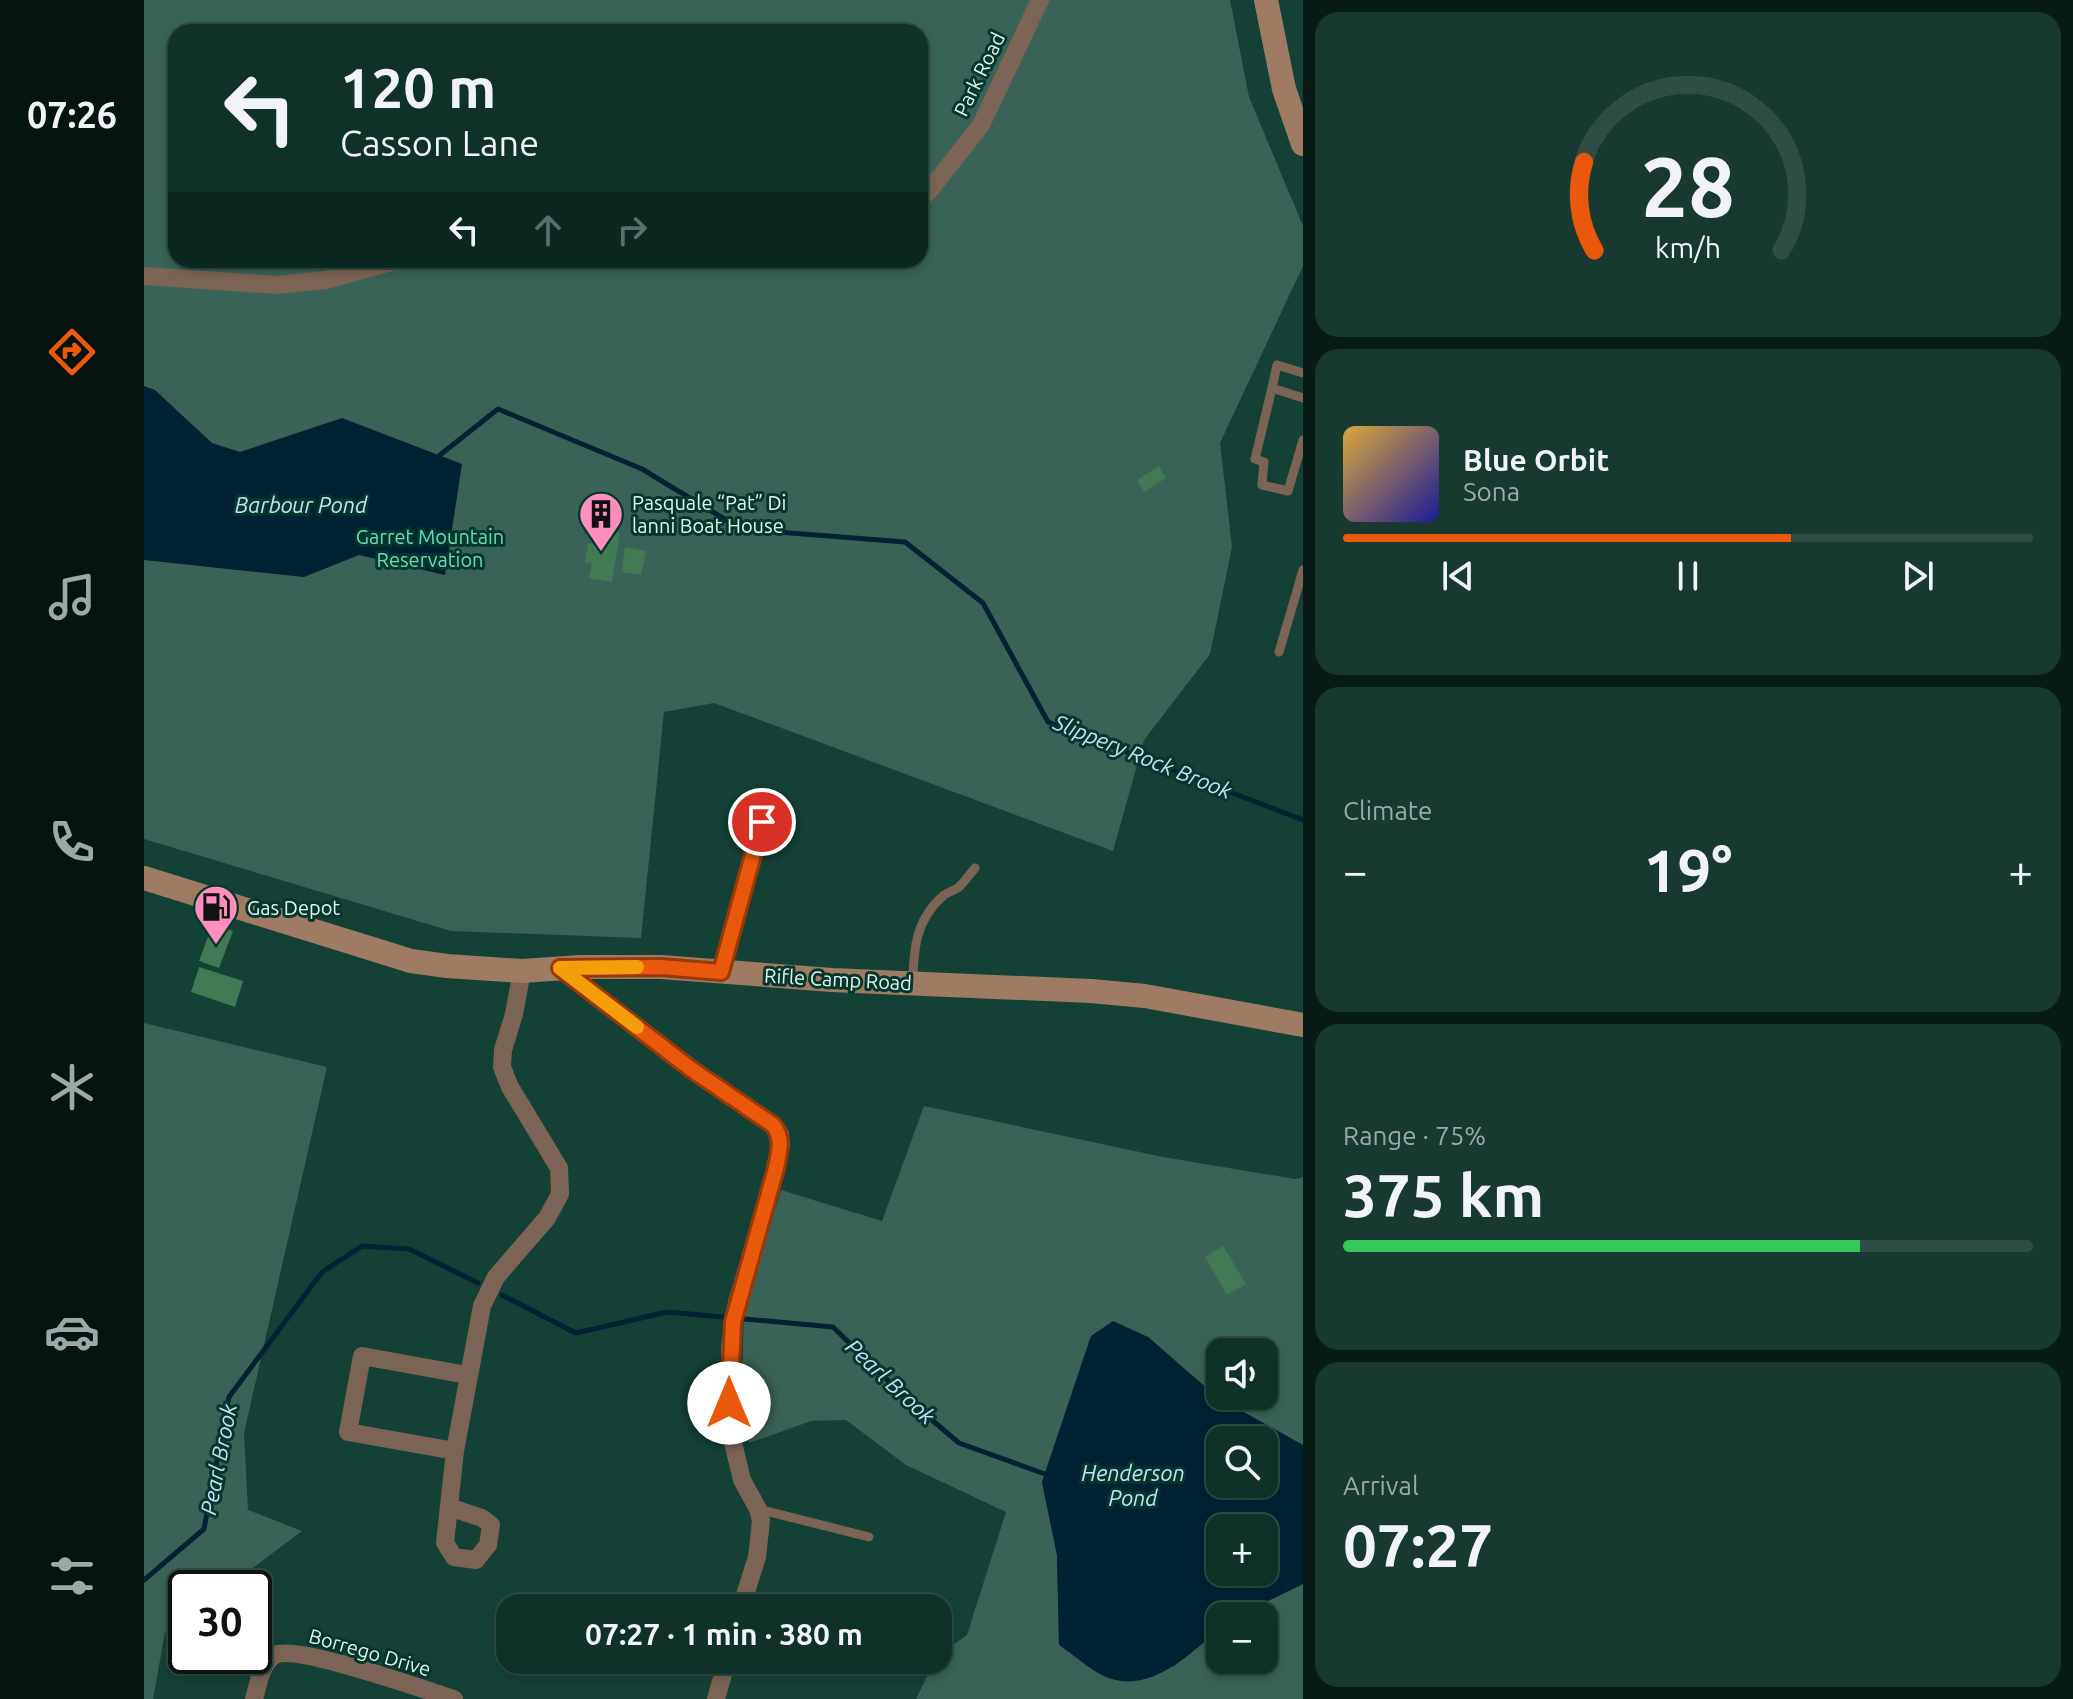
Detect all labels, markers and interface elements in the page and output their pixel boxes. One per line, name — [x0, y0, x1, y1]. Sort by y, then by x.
street label: Park Road — [949, 28, 1009, 120]
icon: left — [208, 56, 312, 160]
text: 120 m — [340, 56, 496, 119]
text: 07:26 — [27, 94, 117, 135]
text: Casson Lane — [340, 122, 539, 163]
text: 28 — [1641, 138, 1735, 232]
icon: left — [442, 208, 486, 252]
icon: ahead — [526, 208, 570, 252]
icon: right — [610, 208, 654, 252]
text: km/h — [1655, 231, 1721, 263]
icon: directions — [44, 324, 100, 380]
text: Blue Orbit — [1463, 443, 1609, 477]
text: Sona — [1463, 477, 1520, 506]
building icon: Pasquale “Pat” Di lanni Boat House — [577, 490, 625, 553]
place label: Pasquale “Pat” Di lanni Boat House — [632, 491, 786, 537]
water label: Barbour Pond — [235, 492, 368, 517]
park label: Garret Mountain Reservation — [356, 525, 504, 571]
icon: previous — [1436, 554, 1480, 598]
icon: pause — [1666, 554, 1710, 598]
icon: next — [1896, 554, 1940, 598]
icon: music — [44, 569, 100, 625]
water label: Slippery Rock Brook — [1049, 708, 1236, 803]
pin — [728, 788, 796, 856]
text: Climate — [1343, 796, 1432, 825]
icon: arrive — [740, 800, 784, 844]
icon: phone — [44, 814, 100, 870]
text: 19° — [1644, 836, 1732, 903]
text: − — [1343, 846, 1368, 895]
text: + — [2008, 846, 2033, 895]
fuel station icon: Gas Depot — [192, 883, 240, 946]
place label: Gas Depot — [247, 896, 340, 919]
street label: Rifle Camp Road — [763, 964, 913, 994]
icon: climate — [44, 1059, 100, 1115]
text: Range · 75% — [1343, 1121, 1486, 1150]
text: 375 km — [1343, 1161, 1544, 1228]
icon: car — [44, 1304, 100, 1360]
water label: Pearl Brook — [841, 1333, 941, 1429]
map controls — [1206, 1338, 1278, 1674]
button: sound — [1206, 1338, 1278, 1410]
position arrow — [687, 1361, 771, 1445]
water label: Pearl Brook — [195, 1401, 241, 1517]
button: search — [1206, 1426, 1278, 1498]
water label: Henderson Pond — [1081, 1460, 1185, 1510]
text: Arrival — [1343, 1471, 1419, 1500]
text: 07:27 — [1343, 1511, 1493, 1578]
button: + — [1206, 1514, 1278, 1586]
icon: filters — [44, 1548, 100, 1604]
speed limit sign: 30 — [168, 1570, 272, 1674]
button: − — [1206, 1602, 1278, 1674]
text: 07:27 · 1 min · 380 m — [585, 1617, 863, 1651]
street label: Borrego Drive — [306, 1624, 434, 1680]

